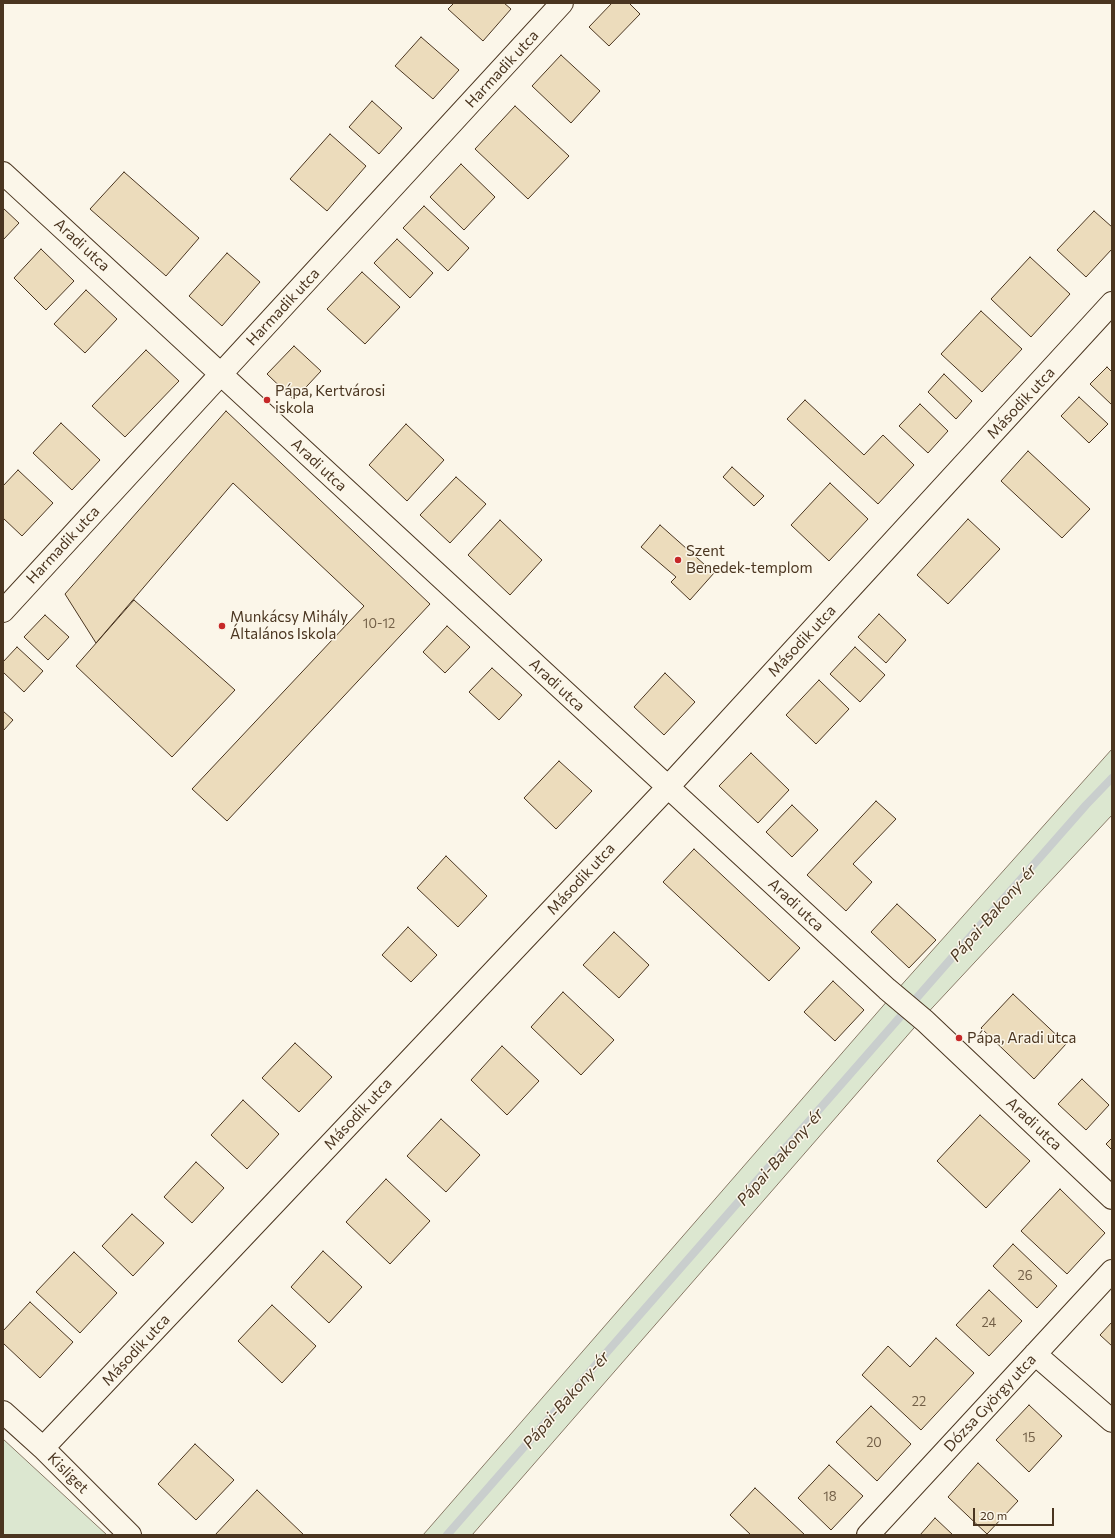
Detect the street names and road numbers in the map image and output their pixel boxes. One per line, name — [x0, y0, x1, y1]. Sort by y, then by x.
street label: Harmadik utca — [462, 27, 542, 111]
street label: Aradi utca — [51, 215, 113, 275]
street label: Harmadik utca — [243, 265, 323, 349]
street label: Második utca — [983, 364, 1059, 442]
street label: Aradi utca — [288, 435, 350, 495]
street label: Harmadik utca — [23, 503, 103, 587]
street label: Második utca — [764, 602, 840, 680]
street label: Aradi utca — [526, 655, 588, 715]
street label: Második utca — [543, 840, 619, 918]
street label: Aradi utca — [765, 875, 827, 935]
street label: Második utca — [320, 1075, 396, 1153]
street label: Aradi utca — [1003, 1094, 1065, 1154]
street label: Második utca — [98, 1311, 174, 1389]
street label: Dózsa György utca — [940, 1351, 1040, 1455]
street label: Kisliget — [44, 1449, 92, 1497]

